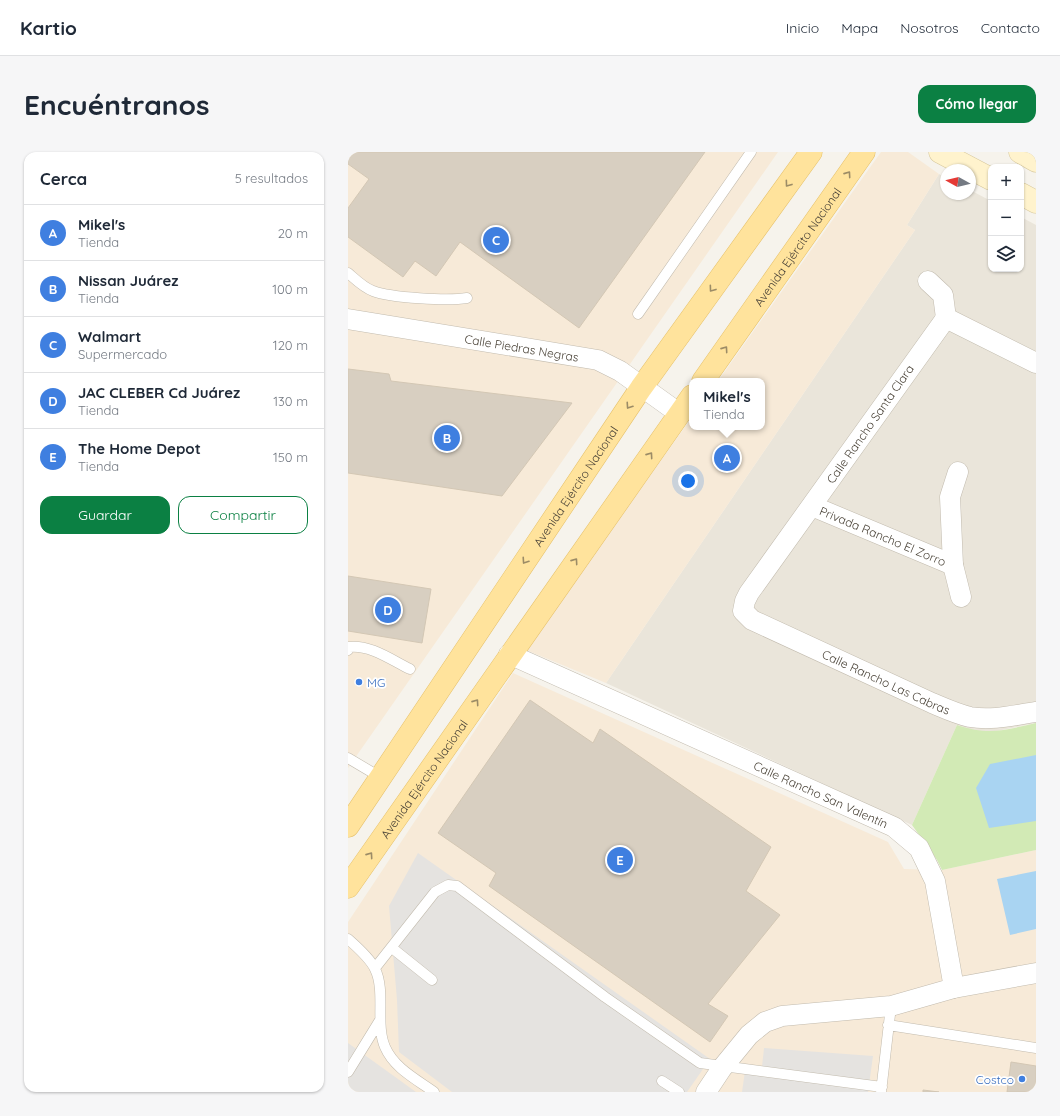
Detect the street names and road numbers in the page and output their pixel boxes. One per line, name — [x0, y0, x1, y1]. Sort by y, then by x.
street label: Avenida Ejército Nacional — [750, 185, 844, 309]
street label: Calle Piedras Negras — [463, 331, 580, 364]
street label: Calle Rancho Santa Clara — [823, 362, 917, 486]
street label: Avenida Ejército Nacional — [530, 423, 621, 549]
street label: Privada Rancho El Zorro — [818, 503, 949, 569]
street label: Calle Rancho Las Cabras — [820, 646, 953, 717]
street label: Avenida Ejército Nacional — [377, 717, 470, 841]
street label: Calle Rancho San Valentín — [751, 757, 891, 831]

